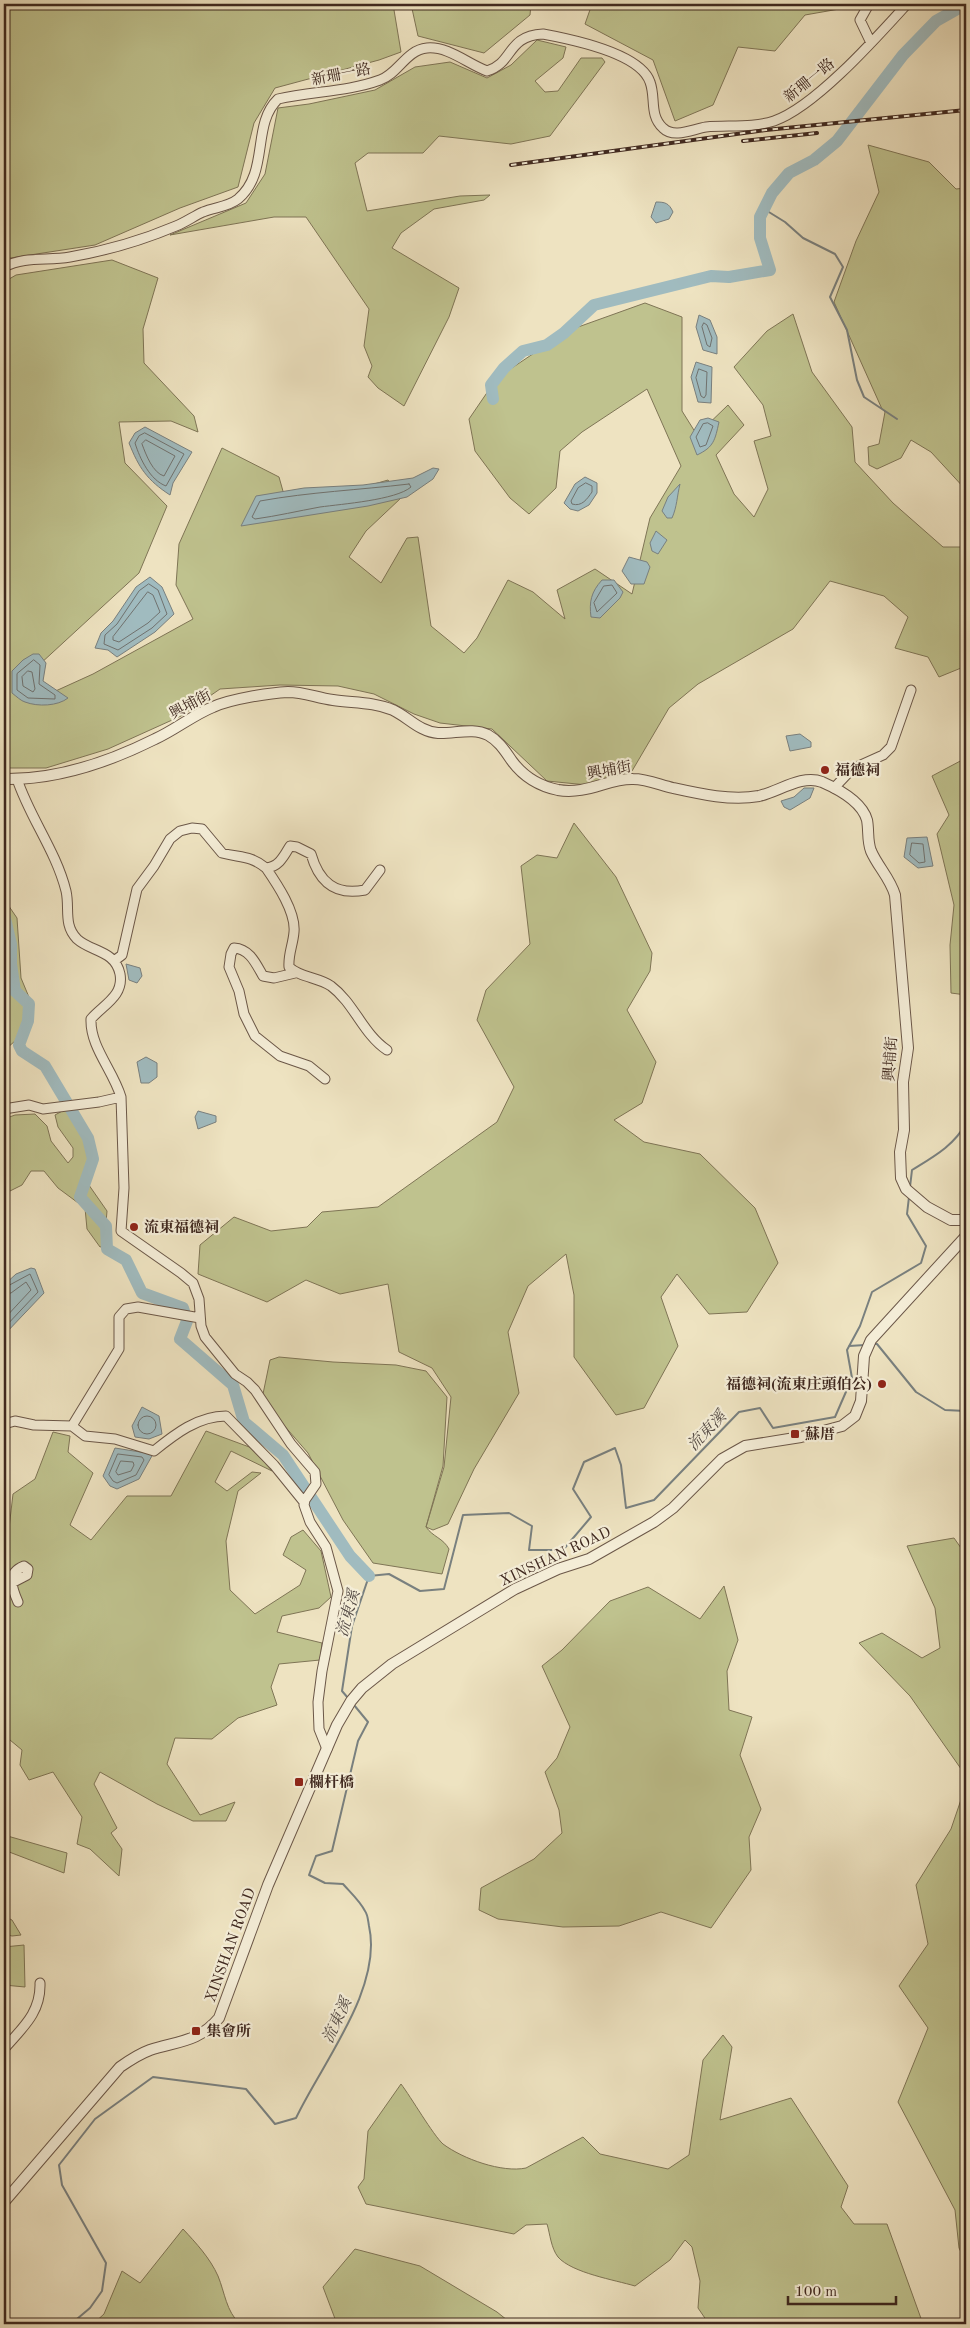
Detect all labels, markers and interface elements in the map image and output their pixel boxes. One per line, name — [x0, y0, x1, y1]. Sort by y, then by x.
street label: 新珊一路 — [781, 55, 838, 106]
street label: 新珊一路 — [310, 60, 372, 89]
street label: 興埔街 — [166, 686, 214, 723]
street label: 興埔街 — [585, 758, 633, 783]
place label: 福德祠 — [835, 762, 880, 779]
marker: 福德祠 — [819, 764, 831, 776]
street label: 興埔街 — [880, 1036, 901, 1082]
place label: 流東福德祠 — [144, 1219, 219, 1236]
marker: 流東福德祠 — [128, 1221, 140, 1233]
place label: 福德祠(流東庄頭伯公) — [726, 1375, 872, 1393]
marker: 福德祠(流東庄頭伯公) — [876, 1378, 888, 1390]
water label: 流東溪 — [684, 1406, 731, 1454]
place label: 蘇厝 — [805, 1426, 835, 1443]
marker: 蘇厝 — [789, 1428, 801, 1440]
street label: XINSHAN ROAD — [498, 1525, 613, 1590]
water label: 流東溪 — [333, 1586, 364, 1639]
place label: 欄杆橋 — [309, 1774, 354, 1791]
marker: 欄杆橋 — [293, 1776, 305, 1788]
street label: XINSHAN ROAD — [204, 1886, 259, 2005]
water label: 流東溪 — [319, 1993, 356, 2046]
place label: 集會所 — [206, 2023, 251, 2040]
marker: 集會所 — [190, 2025, 202, 2037]
scale bar — [788, 2273, 895, 2305]
text: 100 m — [795, 2285, 837, 2300]

